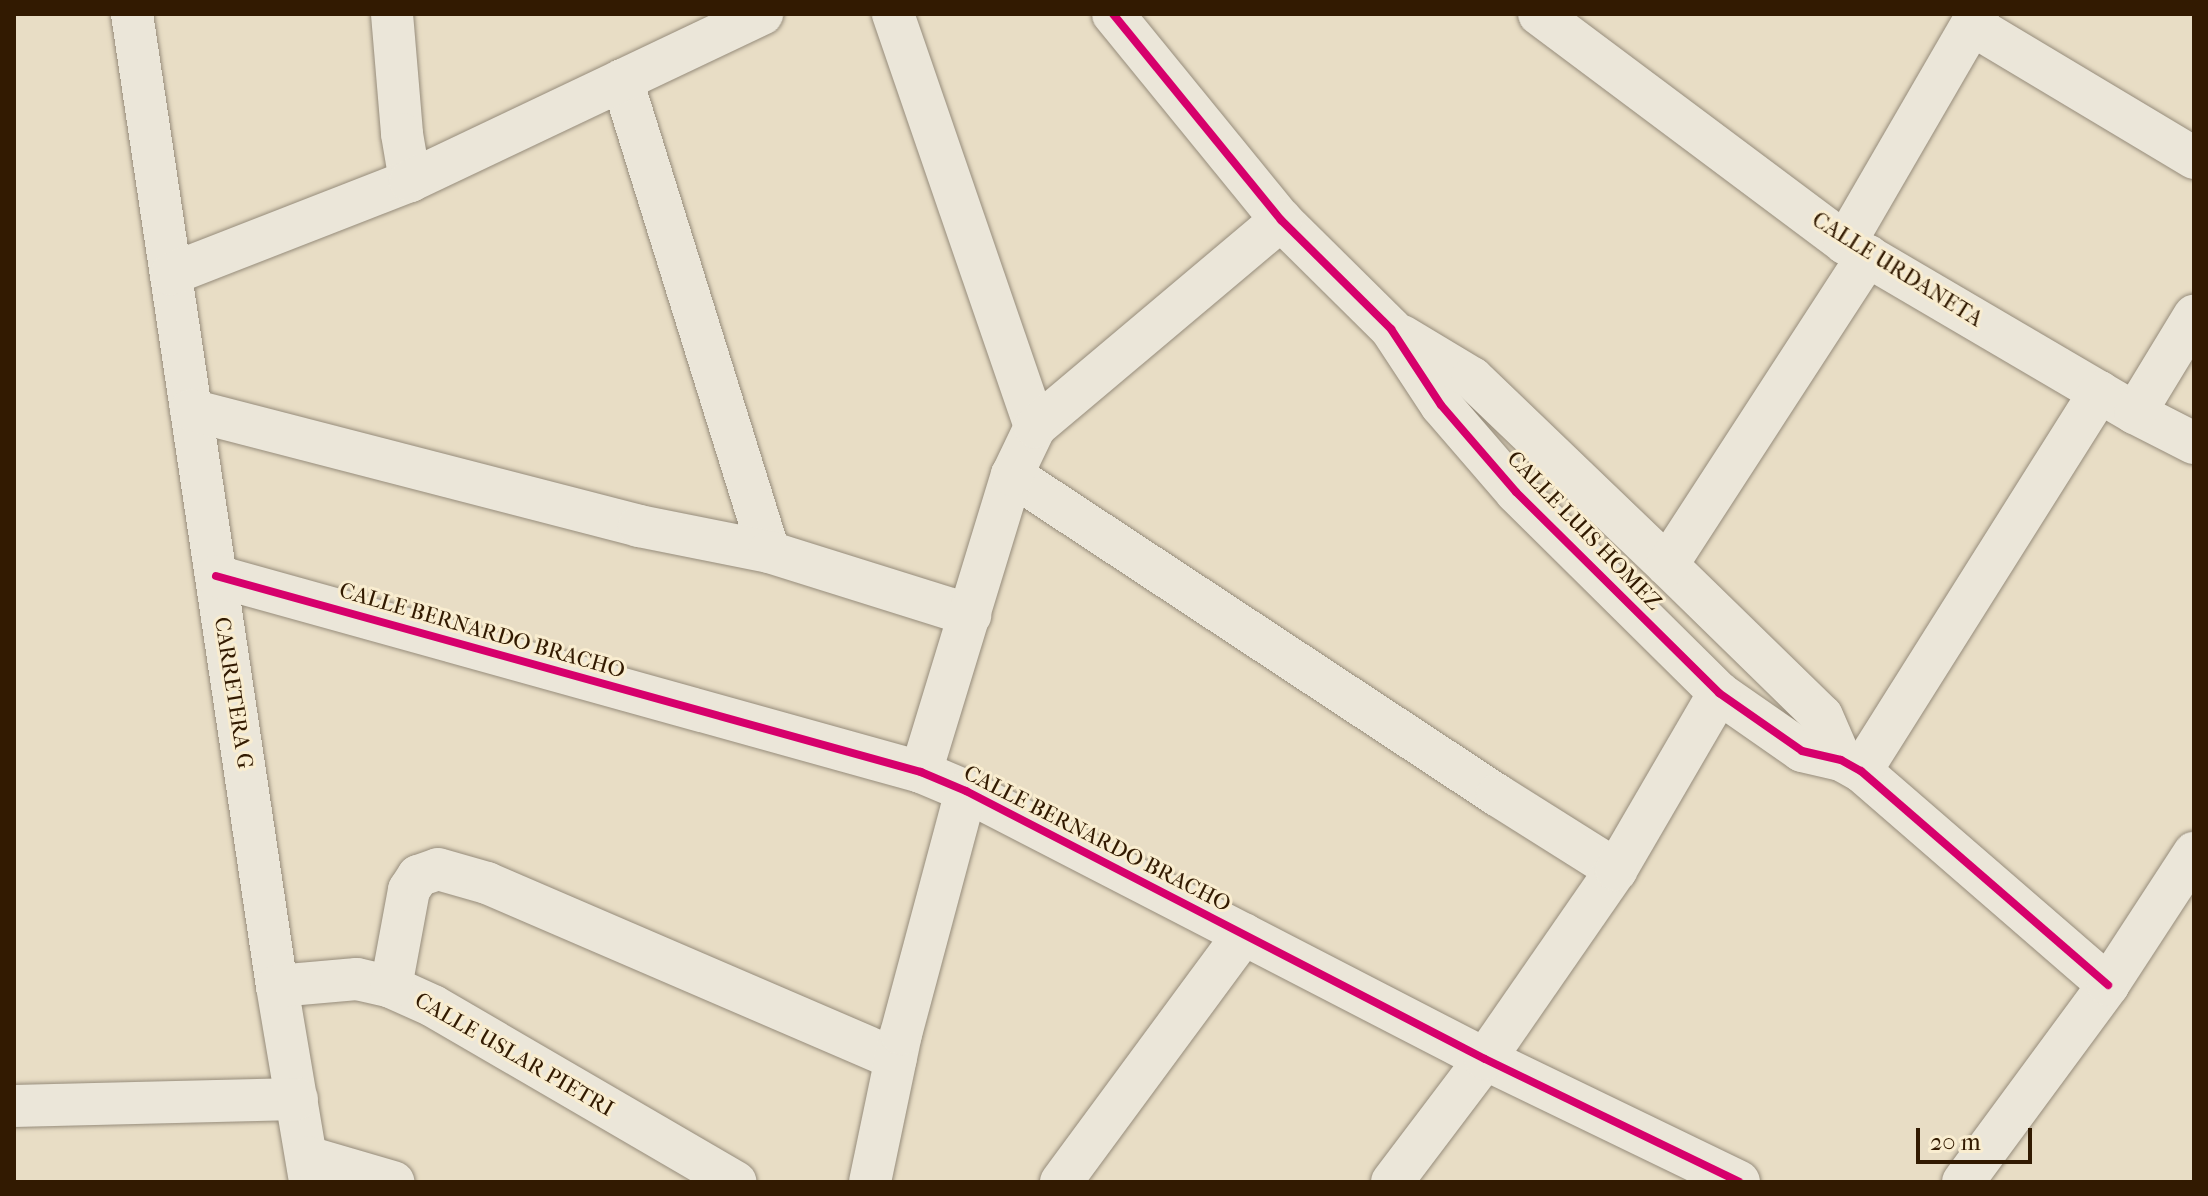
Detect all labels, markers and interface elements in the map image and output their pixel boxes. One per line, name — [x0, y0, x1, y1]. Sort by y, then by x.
street label: CALLE URDANETA — [1807, 207, 1987, 333]
street label: CALLE LUIS HOMEZ — [1501, 446, 1667, 616]
street label: CALLE BERNARDO BRACHO — [336, 578, 628, 684]
street label: CARRETERA G — [208, 615, 258, 771]
street label: CALLE BERNARDO BRACHO — [959, 760, 1235, 918]
street label: CALLE USLAR PIETRI — [410, 987, 618, 1123]
scale bar — [1920, 1112, 2036, 1162]
text: 20 m — [1930, 1128, 1981, 1156]

